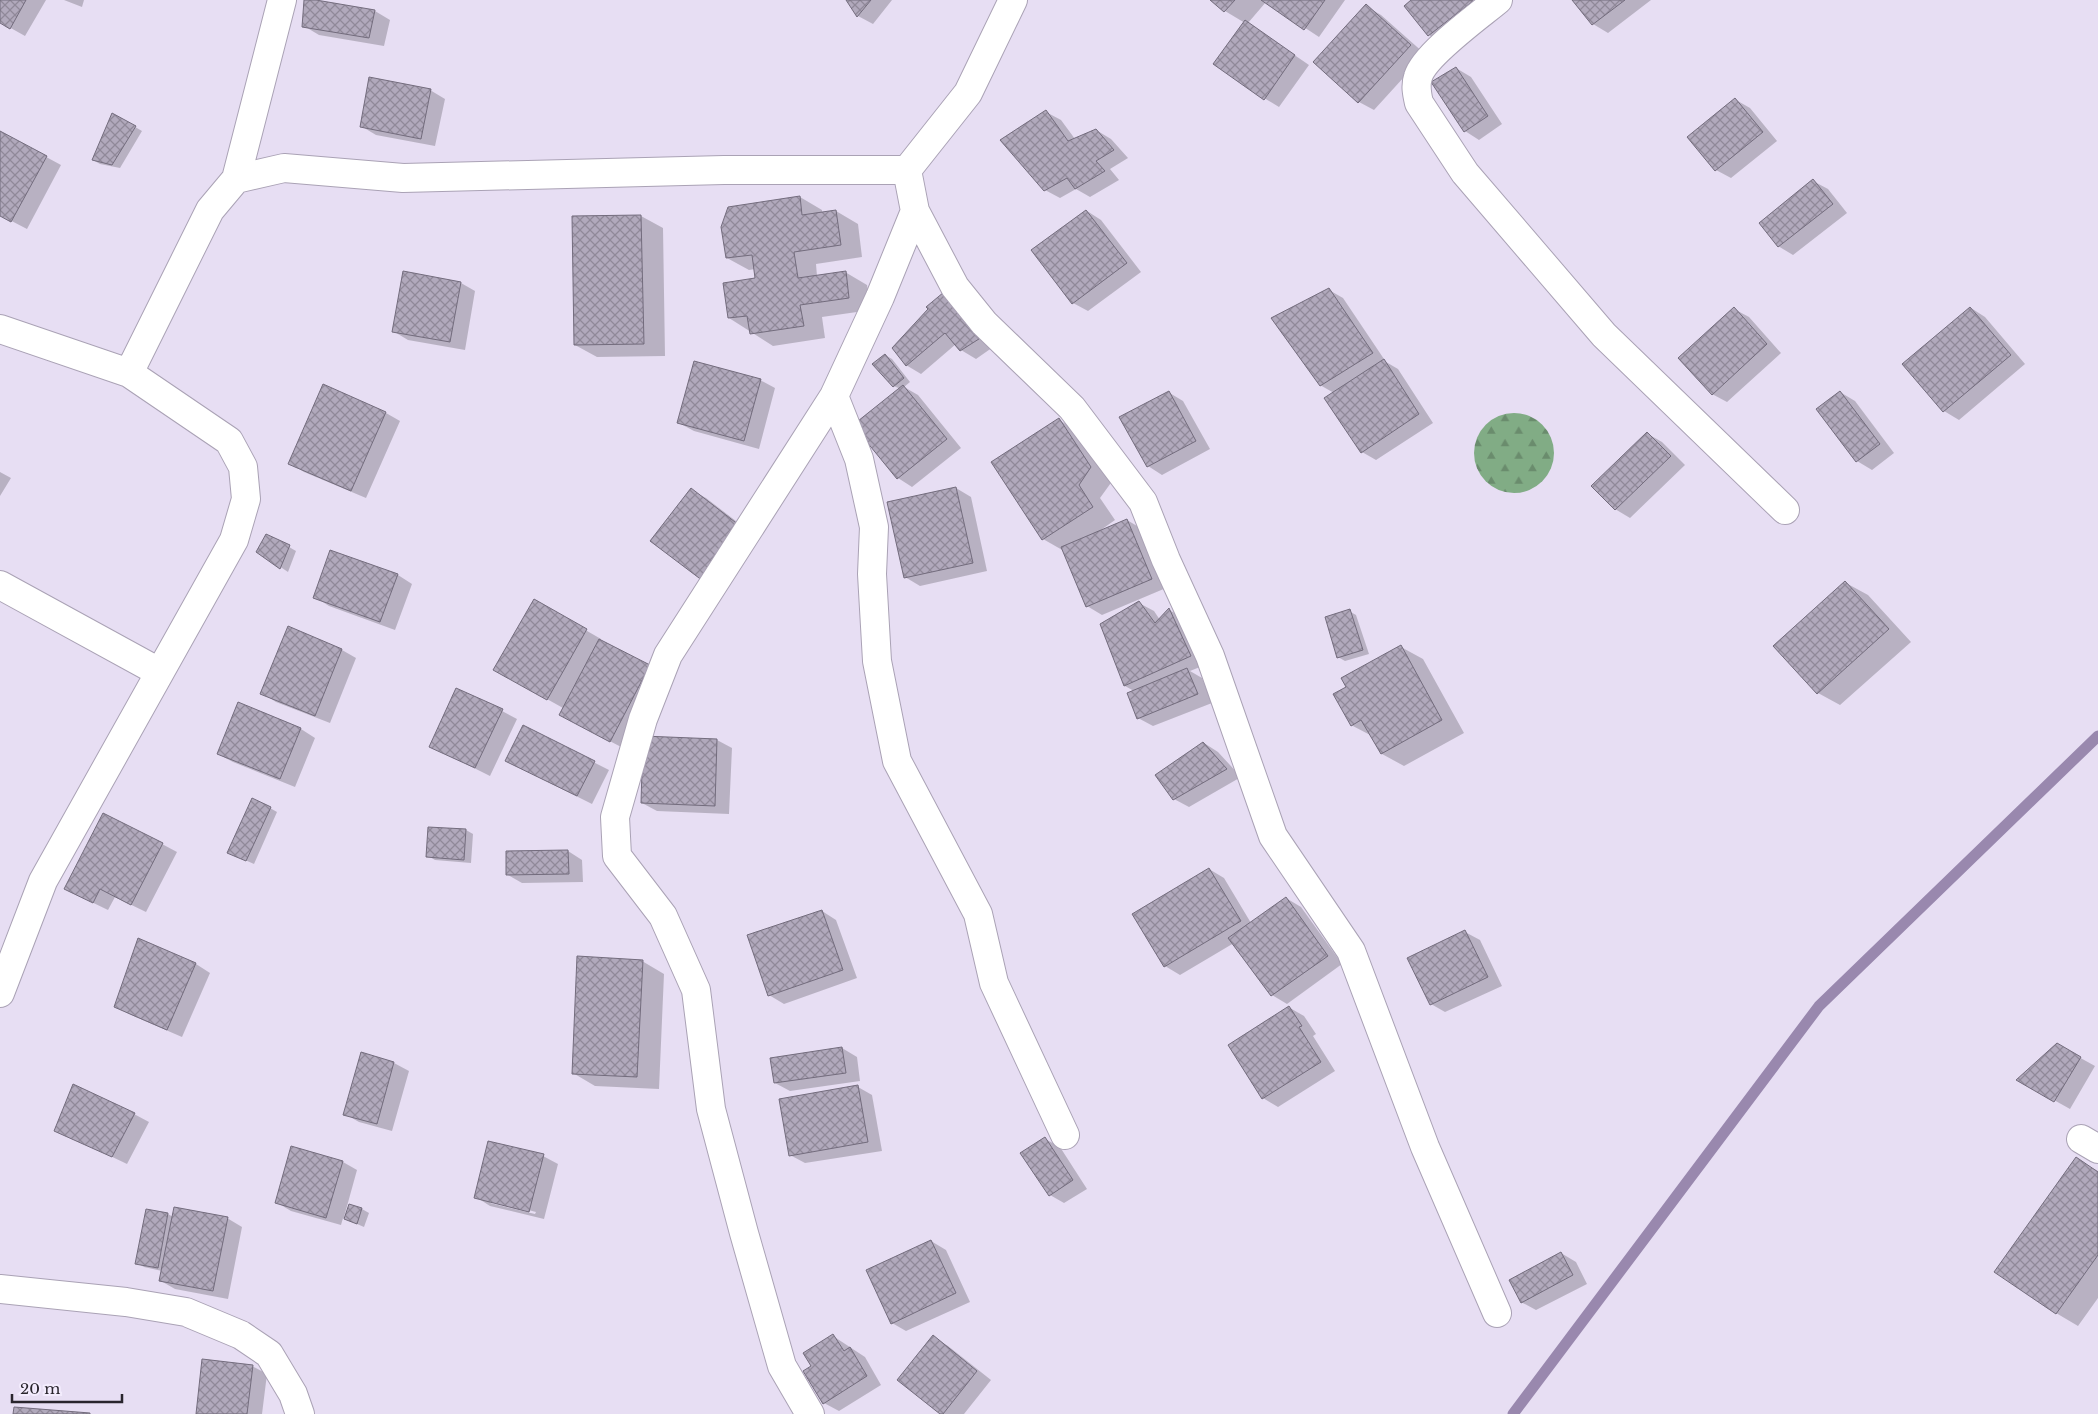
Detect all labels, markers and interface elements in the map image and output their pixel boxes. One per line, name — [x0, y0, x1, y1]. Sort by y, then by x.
scale bar — [12, 1372, 122, 1404]
text: 20 m — [20, 1379, 60, 1398]

